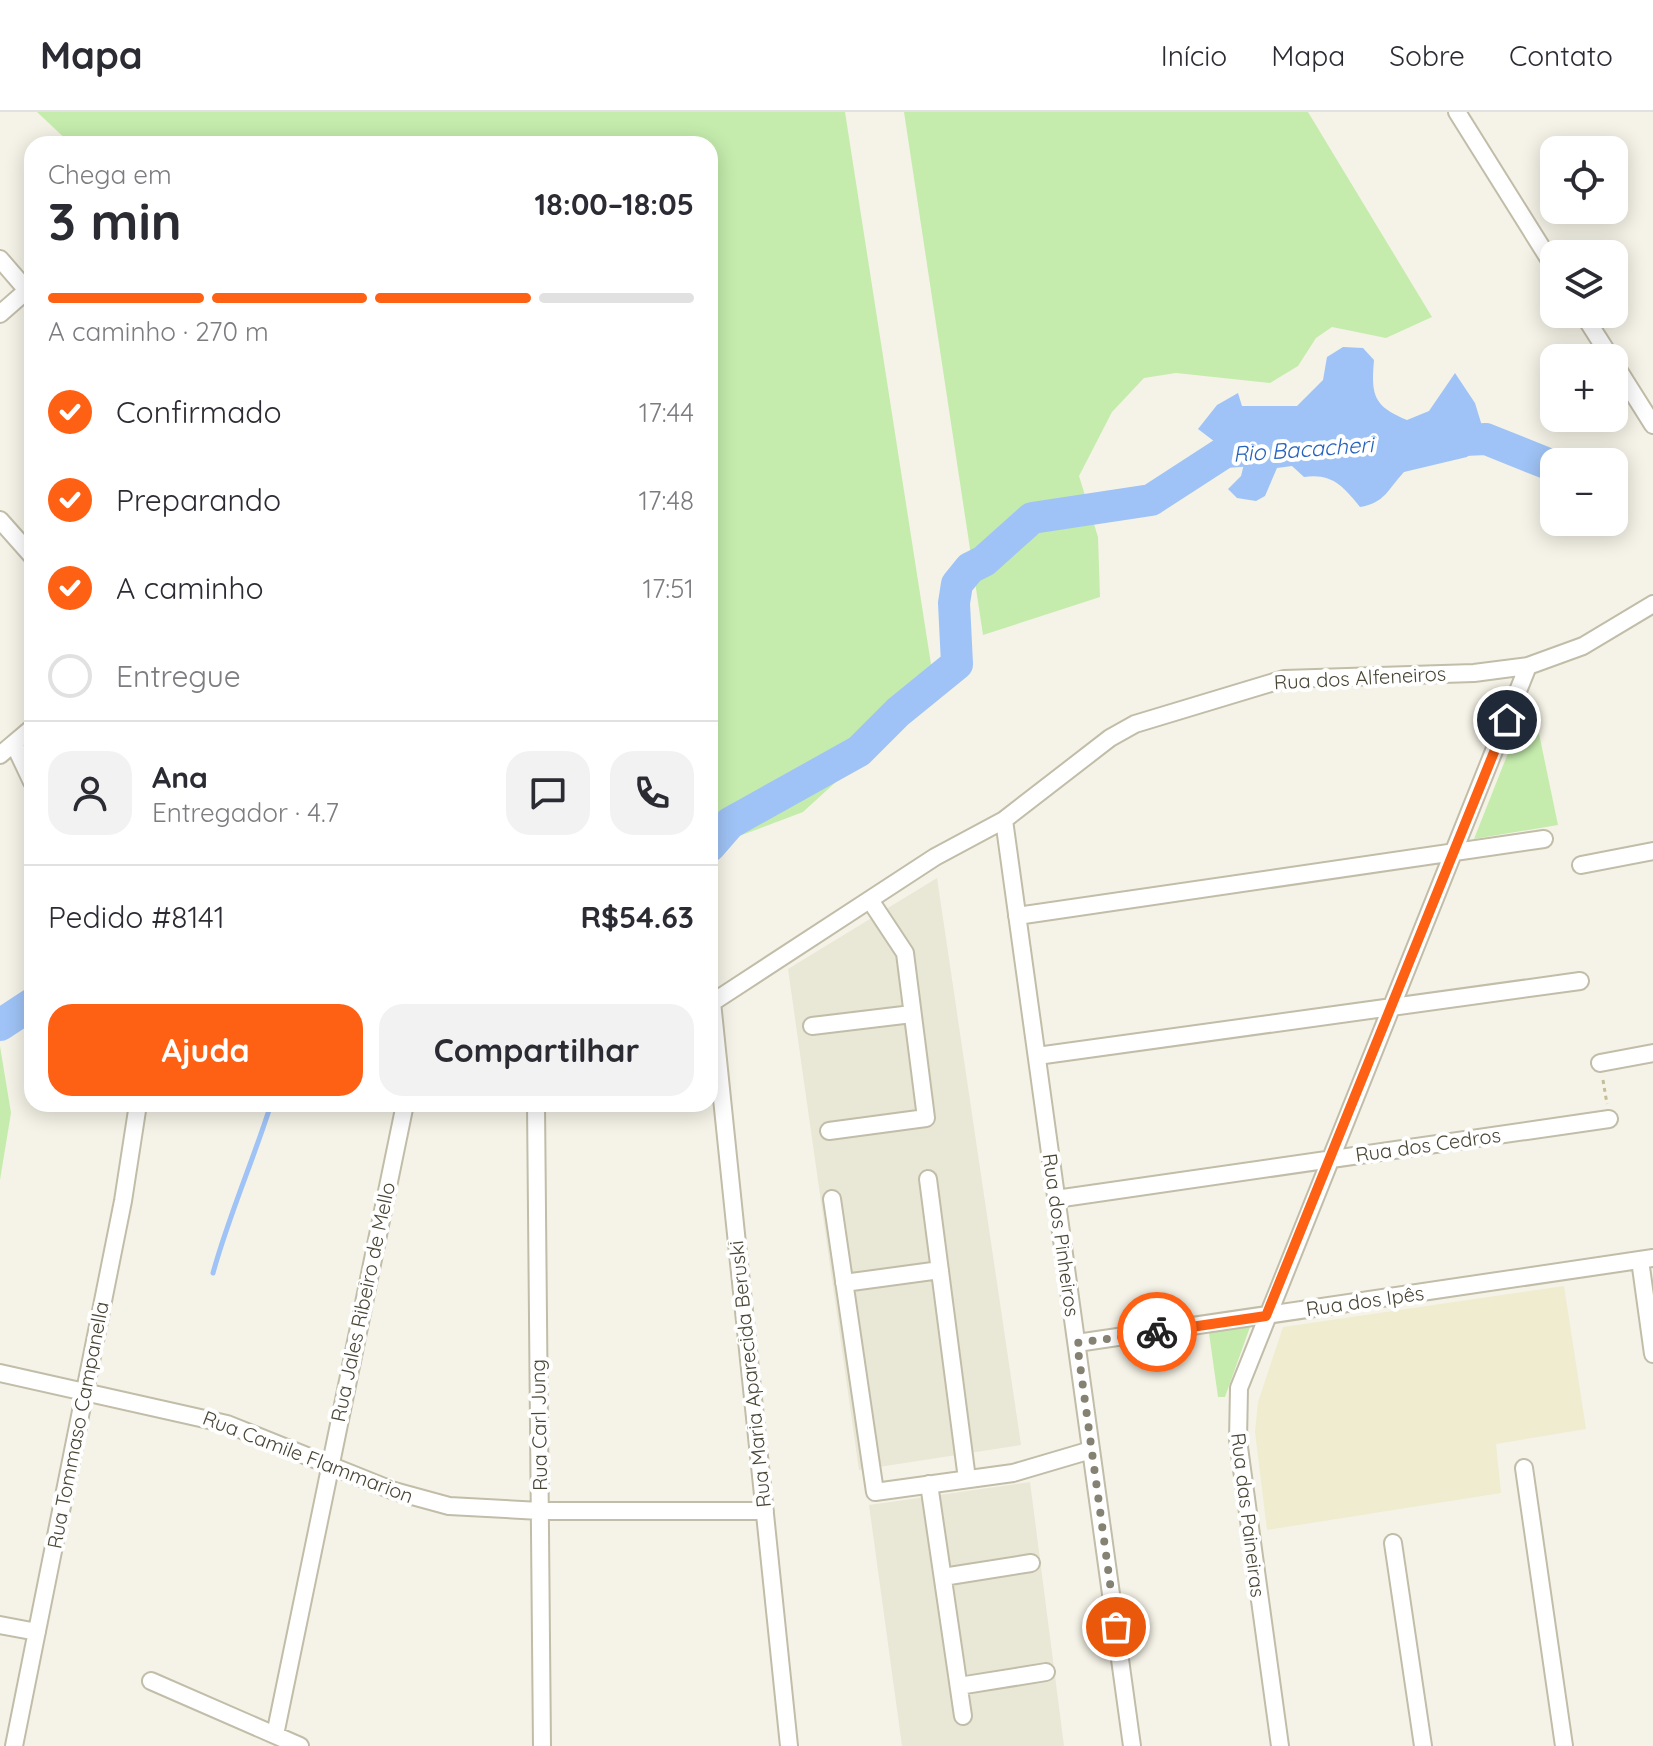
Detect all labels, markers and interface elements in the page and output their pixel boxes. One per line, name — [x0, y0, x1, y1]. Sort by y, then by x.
text: Mapa — [40, 31, 143, 79]
text: Início — [1161, 38, 1227, 73]
text: Mapa — [1271, 38, 1345, 73]
text: Sobre — [1389, 38, 1465, 73]
text: Contato — [1509, 38, 1613, 73]
map controls — [1540, 136, 1628, 536]
button: locate — [1540, 136, 1628, 224]
text: Chega em — [48, 158, 172, 191]
text: 18:00–18:05 — [535, 185, 694, 223]
text: 3 min — [48, 188, 182, 253]
button: layers — [1540, 240, 1628, 328]
text: A caminho · 270 m — [48, 315, 269, 348]
button: + — [1540, 344, 1628, 432]
icon: check — [48, 390, 92, 434]
text: Confirmado — [116, 393, 282, 431]
text: 17:44 — [639, 396, 694, 429]
water label: Rio Bacacheri — [1232, 430, 1376, 468]
button: − — [1540, 448, 1628, 536]
icon: check — [48, 478, 92, 522]
text: Preparando — [116, 481, 281, 519]
text: 17:48 — [638, 484, 694, 517]
icon: check — [48, 566, 92, 610]
text: A caminho — [116, 569, 264, 607]
text: 17:51 — [642, 572, 694, 605]
text: Entregue — [116, 657, 241, 695]
street label: Rua dos Alfeneiros — [1273, 661, 1447, 694]
pin — [1473, 686, 1541, 754]
icon: home — [1485, 698, 1529, 742]
button: person — [48, 751, 132, 835]
button: chat — [506, 751, 590, 835]
button: phone — [610, 751, 694, 835]
text: Ana — [152, 758, 208, 796]
text: Entregador · 4.7 — [152, 796, 339, 829]
text: Pedido #8141 — [48, 898, 225, 936]
text: R$54.63 — [580, 898, 694, 936]
button: Ajuda — [48, 1004, 363, 1096]
button: Compartilhar — [379, 1004, 694, 1096]
street label: Rua dos Cedros — [1354, 1122, 1502, 1167]
street label: Rua dos Pinheiros — [1038, 1152, 1085, 1318]
street label: Rua Jales Ribeiro de Mello — [325, 1180, 400, 1424]
street label: Rua Maria Aparecida Beruski — [723, 1239, 776, 1509]
street label: Rua dos Ipês — [1304, 1280, 1426, 1321]
courier — [1117, 1292, 1197, 1372]
street label: Rua Tommaso Campanella — [41, 1299, 114, 1551]
icon: bike — [1135, 1310, 1179, 1354]
street label: Rua Carl Jung — [525, 1359, 552, 1491]
street label: Rua Camile Flammarion — [199, 1405, 417, 1508]
street label: Rua das Paineiras — [1226, 1431, 1271, 1599]
pin — [1082, 1593, 1150, 1661]
icon: bag — [1094, 1605, 1138, 1649]

